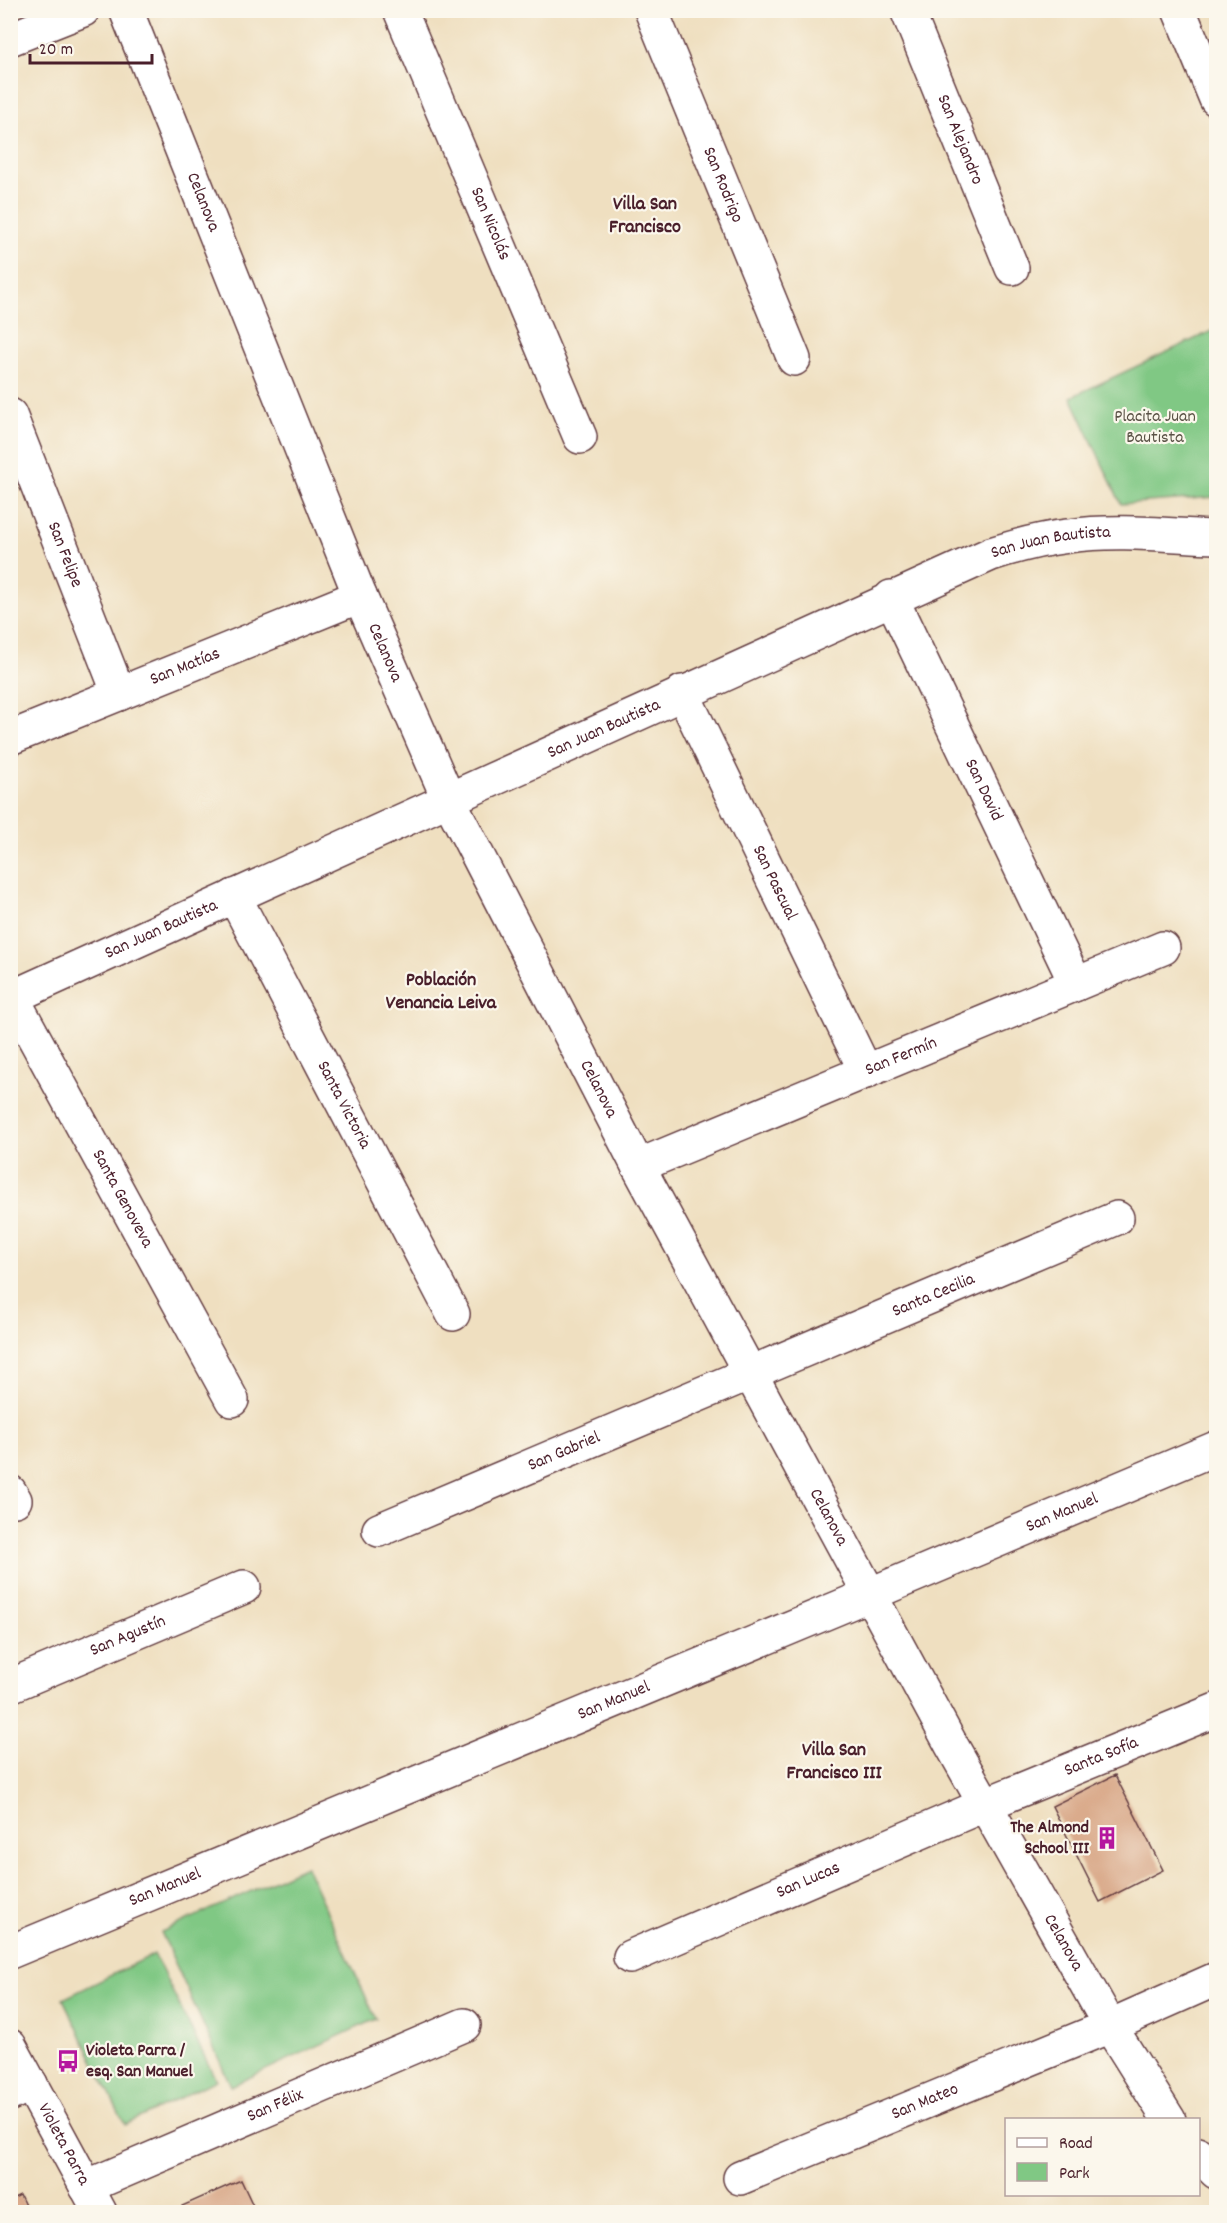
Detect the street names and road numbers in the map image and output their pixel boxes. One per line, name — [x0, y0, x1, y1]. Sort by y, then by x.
street label: San Alejandro — [930, 91, 989, 189]
street label: San Rodrigo — [696, 143, 749, 227]
street label: Celanova — [180, 169, 226, 236]
street label: San Nicolás — [464, 183, 517, 264]
street label: San Felipe — [40, 518, 89, 591]
street label: San Juan Bautista — [988, 520, 1111, 566]
street label: Celanova — [361, 619, 409, 687]
street label: San Matías — [146, 641, 224, 692]
street label: San Juan Bautista — [543, 692, 665, 766]
street label: San David — [958, 755, 1009, 825]
street label: San Pascual — [746, 841, 804, 925]
street label: San Juan Bautista — [101, 893, 222, 966]
street label: San Fermín — [862, 1031, 941, 1083]
street label: Celanova — [573, 1056, 624, 1123]
street label: Santa Victoria — [310, 1057, 377, 1154]
street label: Santa Genoveva — [85, 1145, 159, 1253]
street label: Santa Cecilia — [888, 1267, 979, 1324]
street label: San Gabriel — [524, 1425, 605, 1478]
street label: Celanova — [802, 1484, 854, 1551]
street label: San Manuel — [1022, 1486, 1103, 1539]
street label: San Agustín — [86, 1609, 170, 1663]
street label: San Manuel — [574, 1675, 655, 1727]
street label: Santa Sofía — [1060, 1730, 1143, 1783]
street label: San Lucas — [772, 1856, 844, 1905]
street label: San Manuel — [125, 1861, 206, 1914]
street label: Celanova — [1037, 1910, 1089, 1976]
street label: San Mateo — [888, 2077, 962, 2127]
street label: San Félix — [243, 2083, 308, 2129]
street label: Violeta Parra — [31, 2099, 96, 2190]

